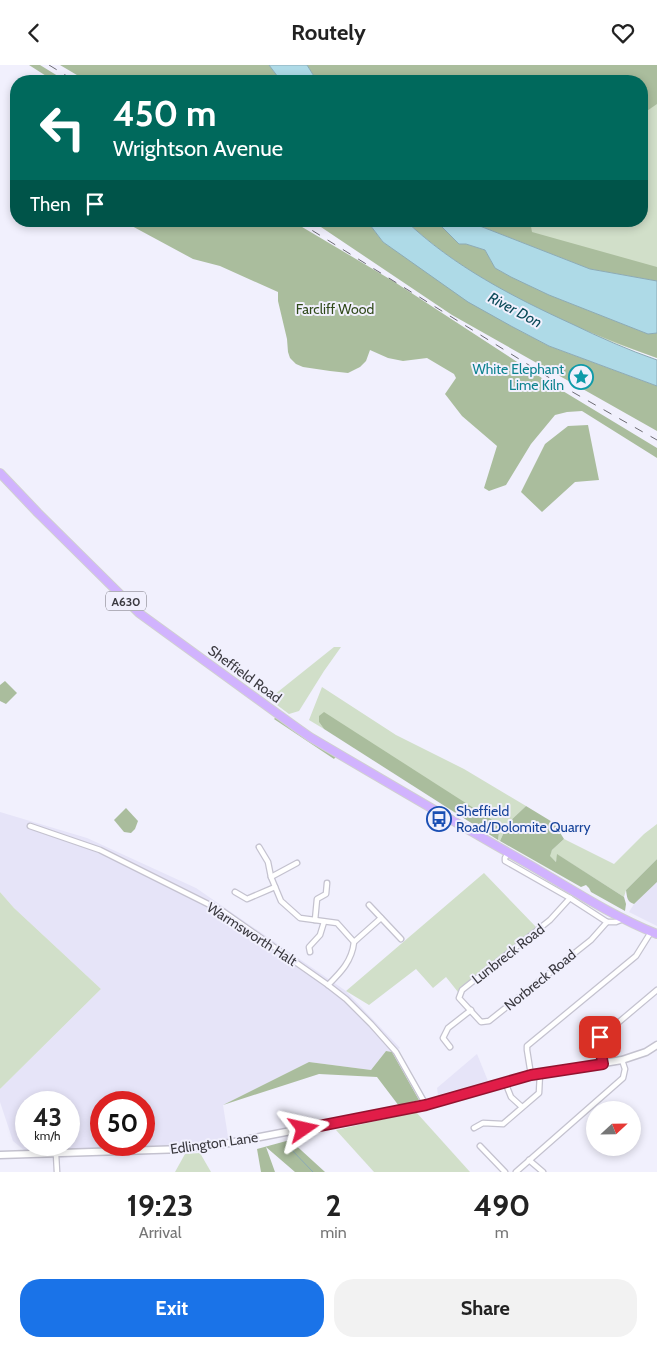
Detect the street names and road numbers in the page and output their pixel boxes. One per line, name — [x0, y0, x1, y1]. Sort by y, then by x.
road number: A630 — [106, 591, 146, 611]
street label: Sheffield Road — [205, 641, 285, 707]
street label: Warmsworth Halt — [203, 898, 301, 970]
street label: Lunbreck Road — [468, 920, 548, 988]
street label: Norbreck Road — [500, 946, 580, 1014]
street label: Edlington Lane — [169, 1128, 259, 1158]

